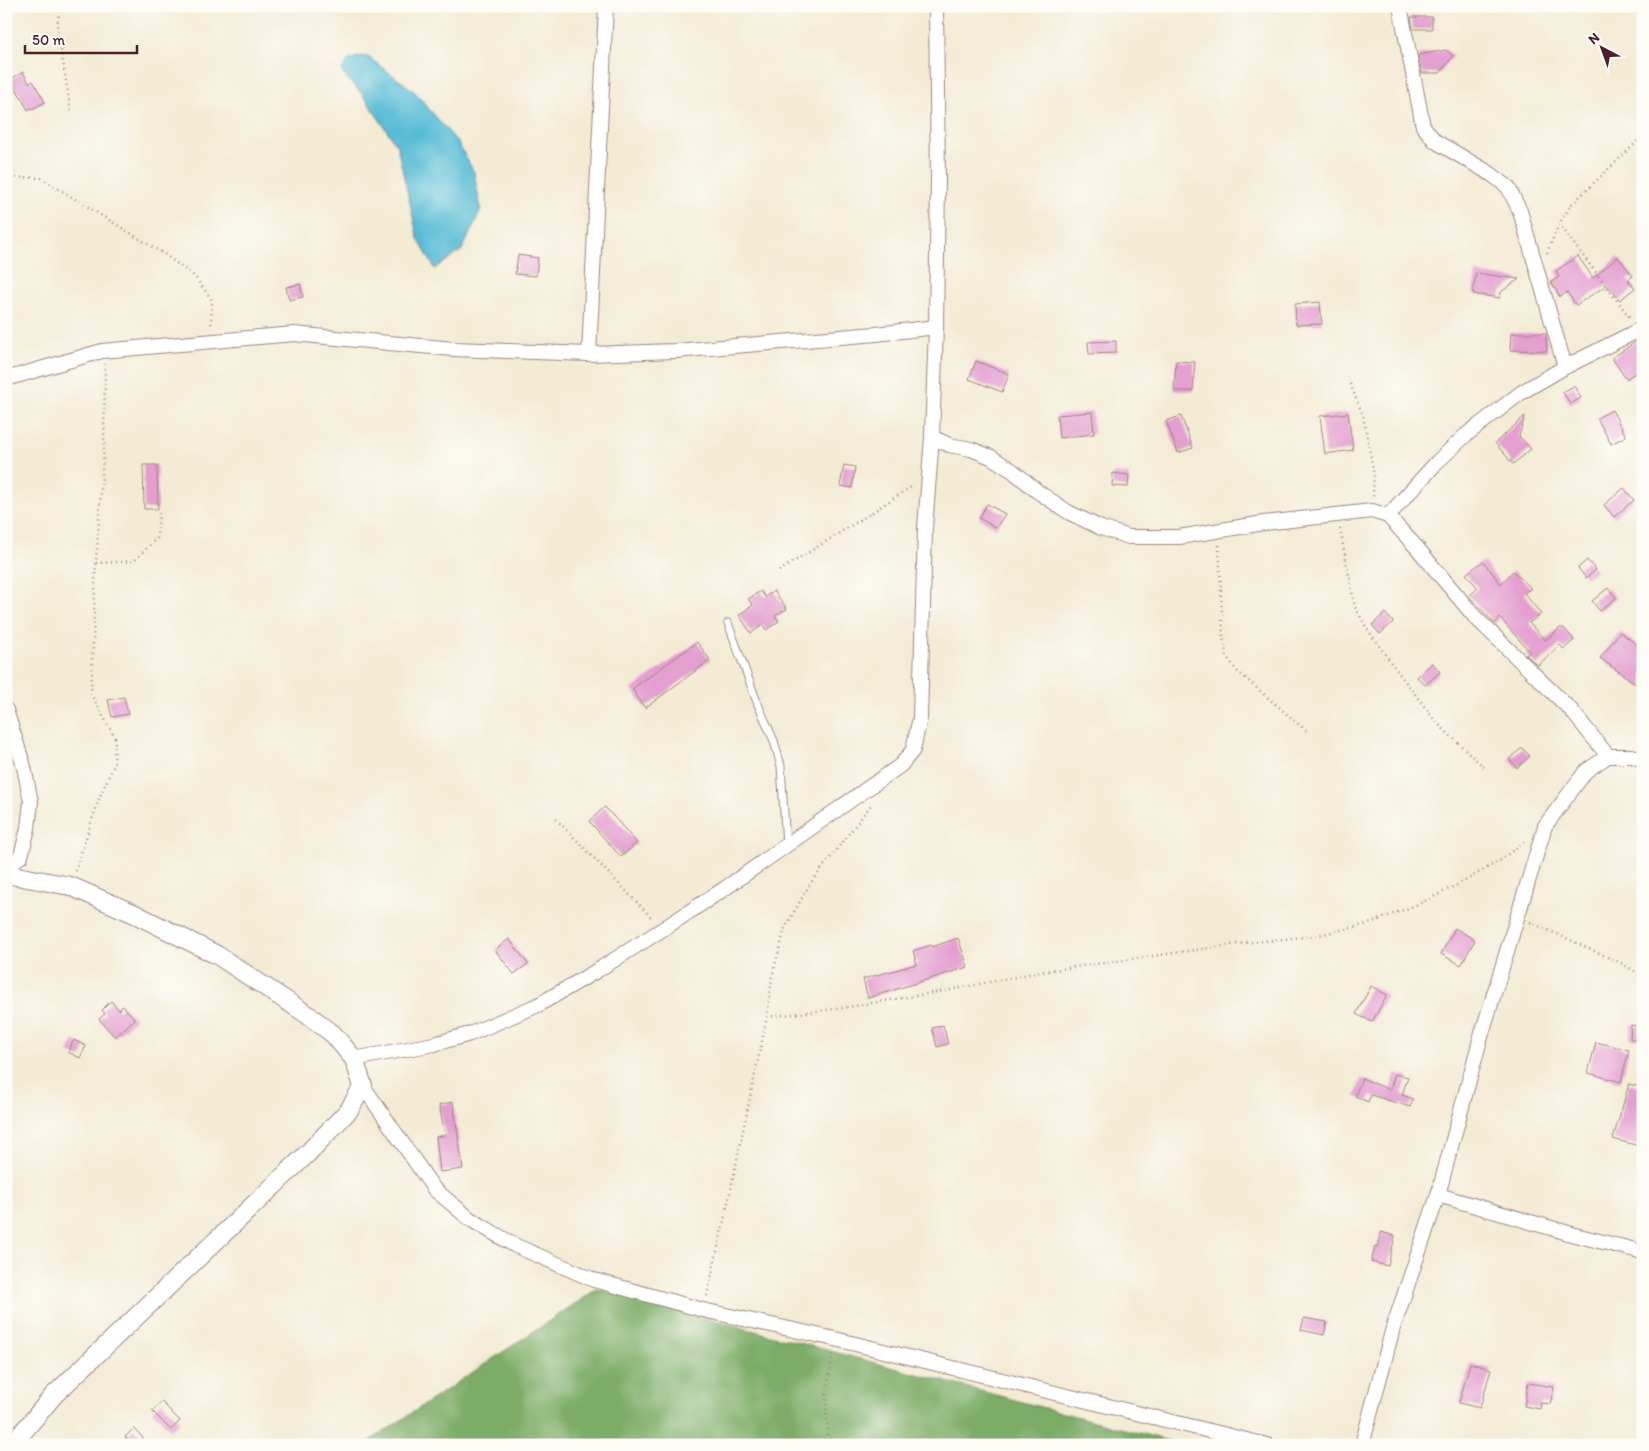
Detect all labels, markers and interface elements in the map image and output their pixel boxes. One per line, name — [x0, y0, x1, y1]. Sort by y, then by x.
scale bar — [25, 22, 138, 54]
north arrow — [1576, 22, 1626, 72]
text: N — [1585, 29, 1603, 48]
text: 50 m — [32, 31, 65, 49]

